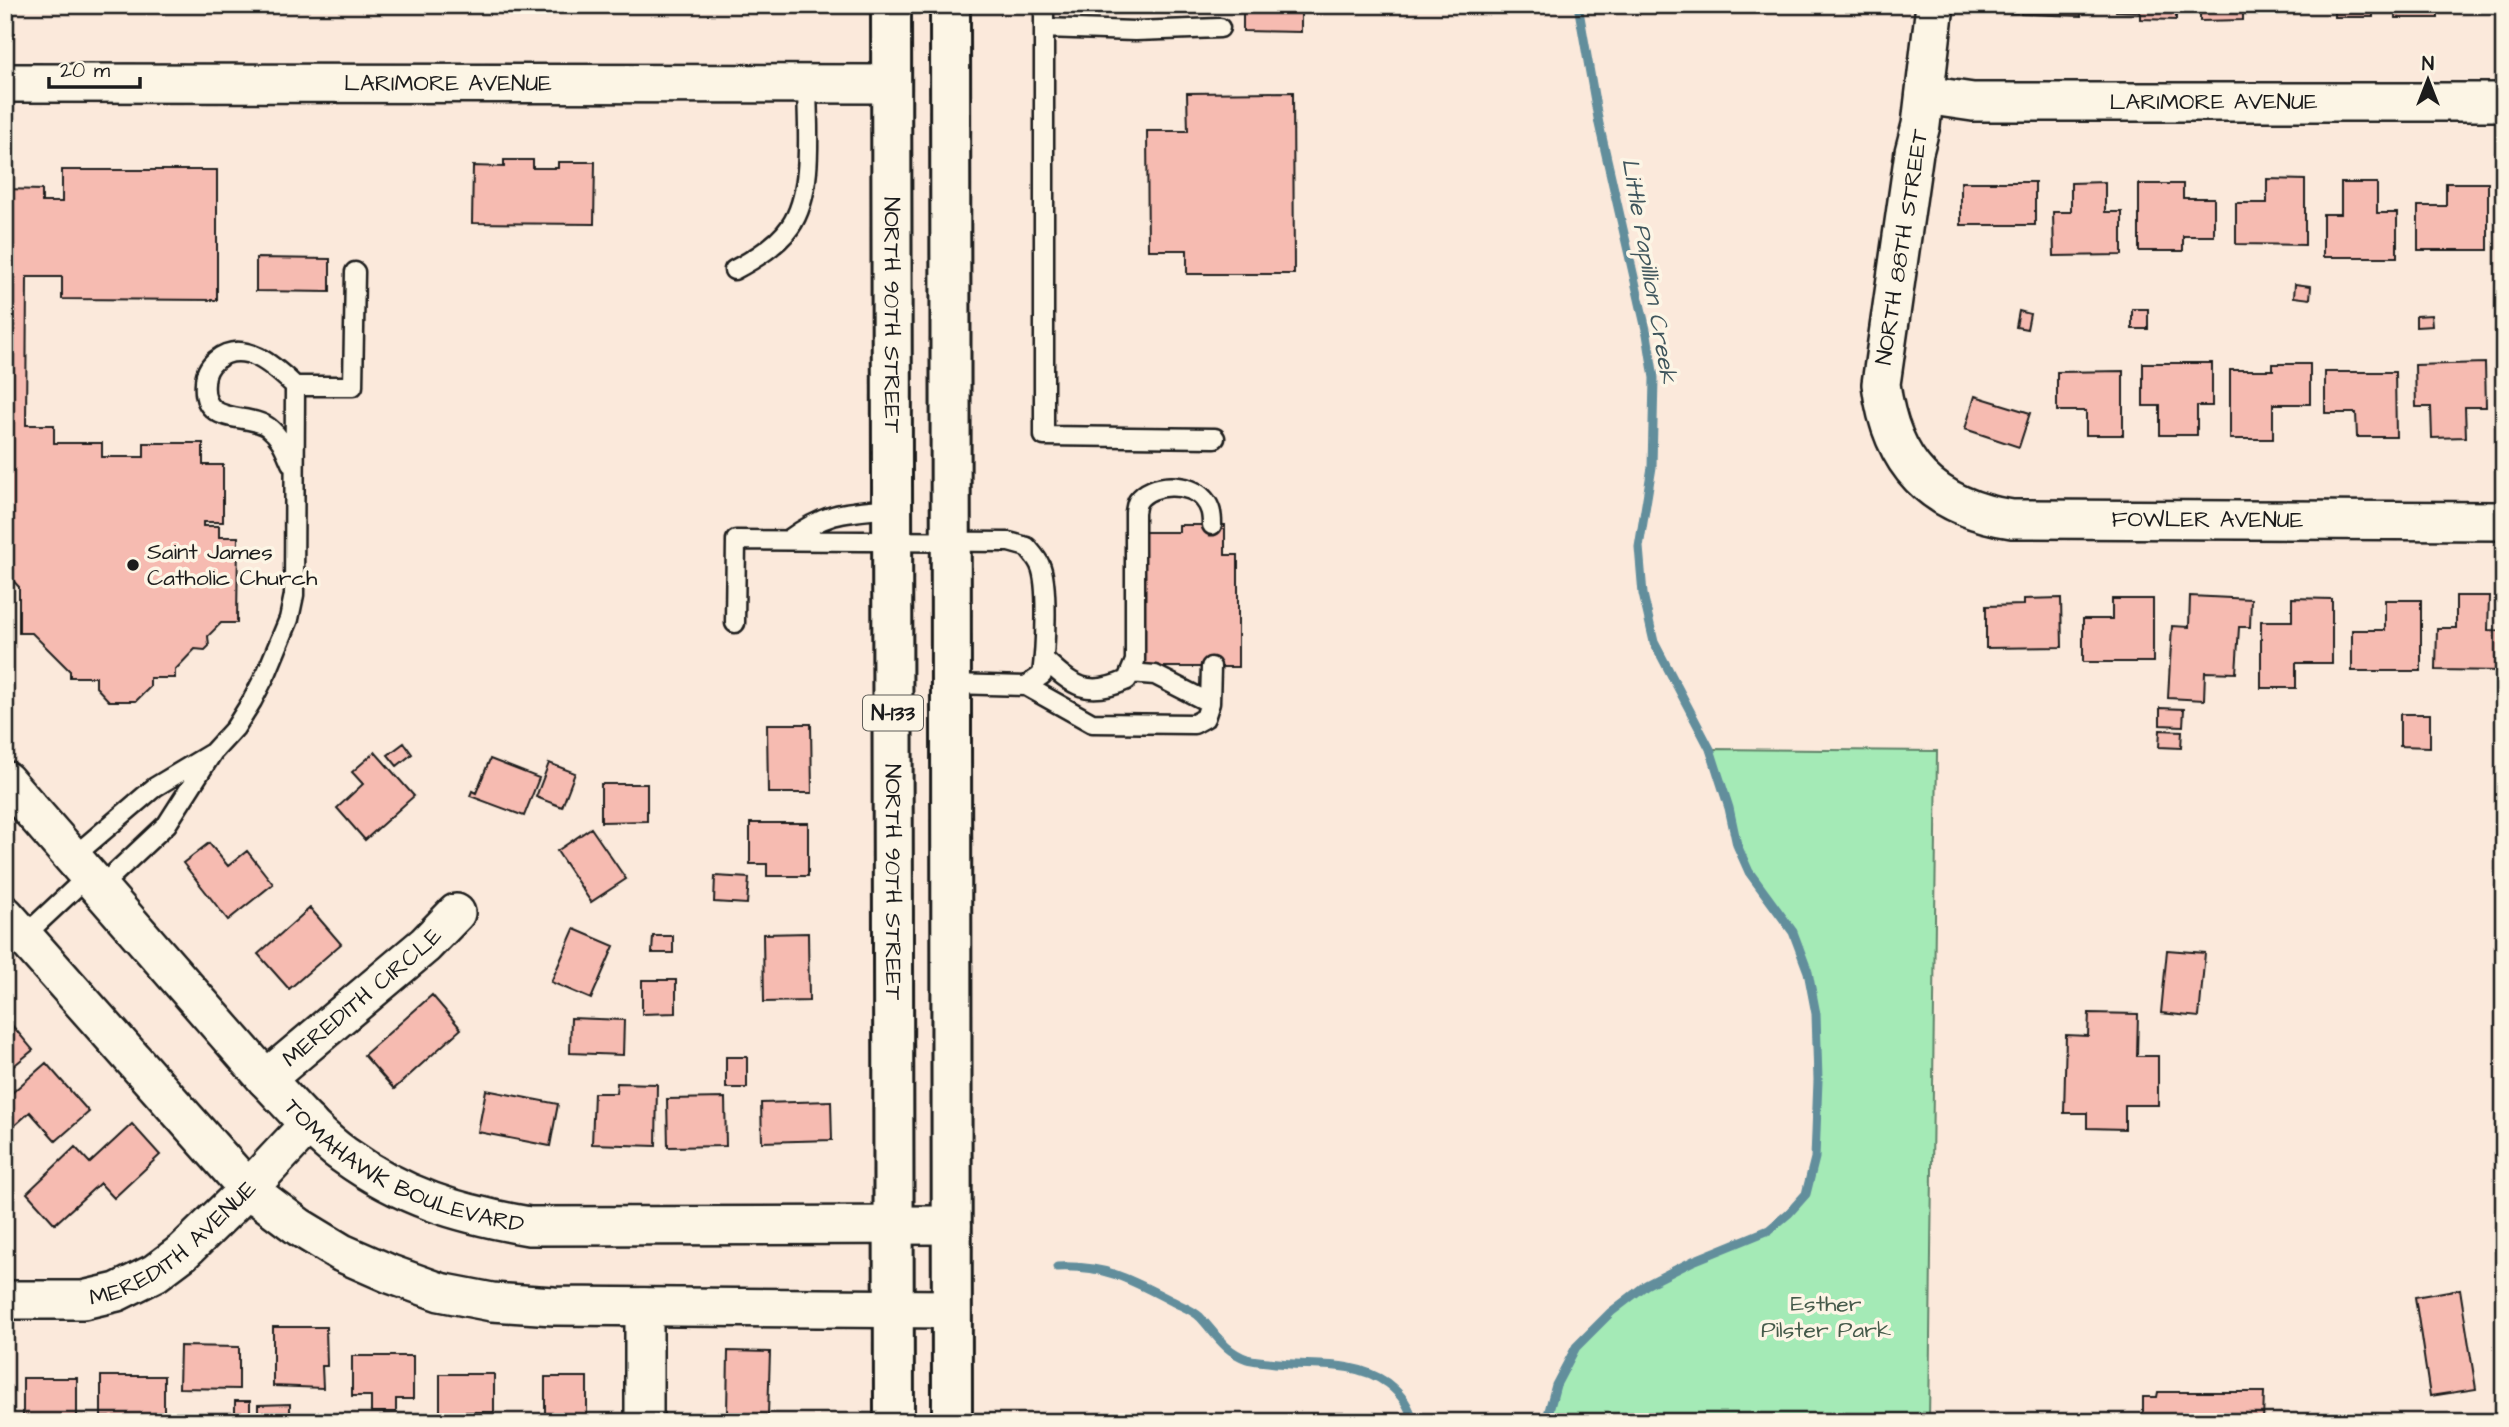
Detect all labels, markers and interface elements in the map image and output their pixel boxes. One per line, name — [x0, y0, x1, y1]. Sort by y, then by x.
scale bar — [49, 46, 140, 90]
north arrow — [2394, 46, 2464, 116]
text: N — [2422, 51, 2434, 78]
text: 20 m — [60, 56, 111, 85]
street label: LARIMORE AVENUE — [344, 67, 552, 100]
street label: LARIMORE AVENUE — [2109, 86, 2318, 118]
street label: NORTH 88TH STREET — [1868, 126, 1937, 367]
water label: Little Papillion Creek — [1612, 156, 1686, 387]
street label: NORTH 90TH STREET — [875, 197, 908, 434]
street label: FOWLER AVENUE — [2111, 503, 2304, 536]
place label: Saint James Catholic Church — [147, 536, 318, 594]
marker: Saint James Catholic Church — [125, 557, 141, 573]
road number: N-133 — [863, 696, 923, 730]
street label: NORTH 90TH STREET — [877, 764, 909, 1001]
street label: MEREDITH CIRCLE — [275, 920, 450, 1075]
street label: TOMAHAWK BOULEVARD — [276, 1092, 527, 1241]
street label: MEREDITH AVENUE — [86, 1173, 264, 1314]
park label: Esther Pilster Park — [1761, 1288, 1891, 1346]

